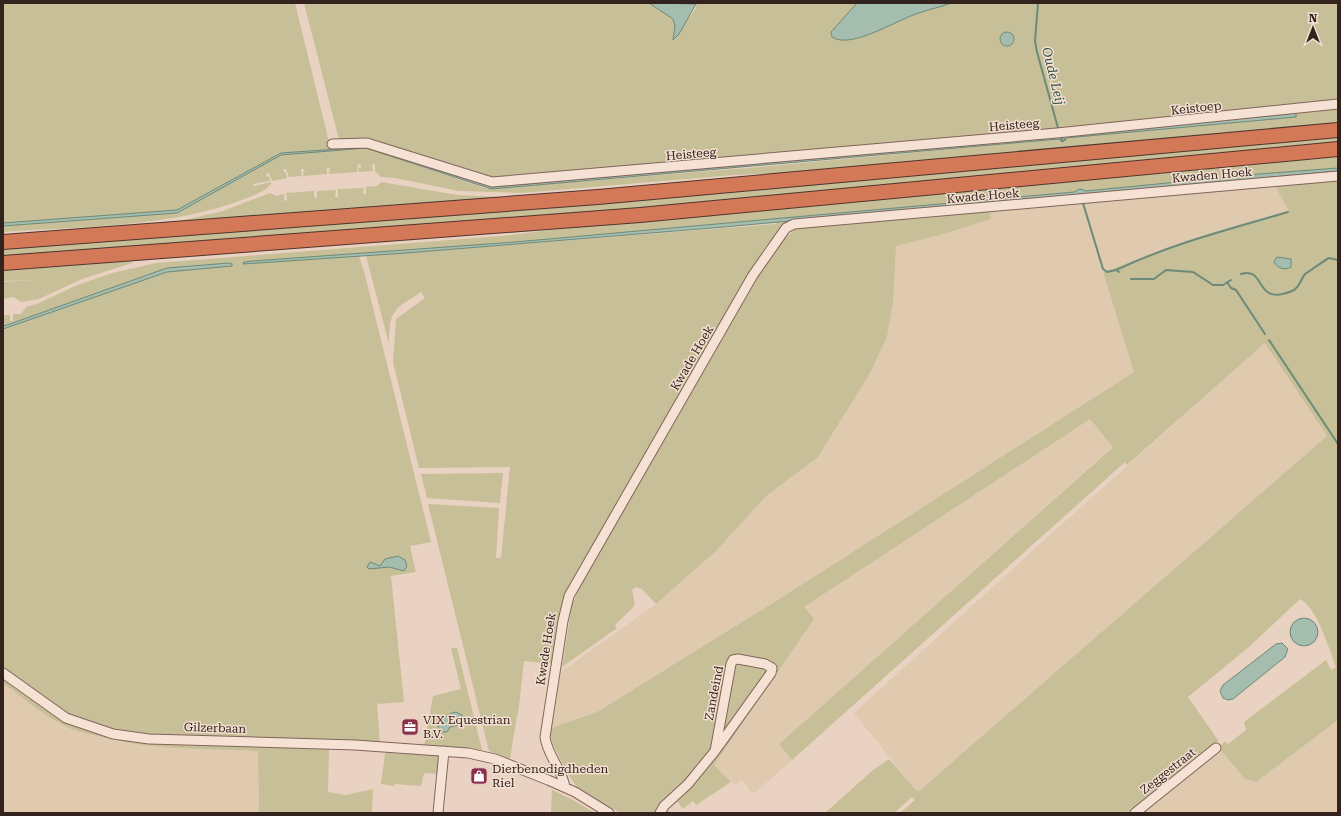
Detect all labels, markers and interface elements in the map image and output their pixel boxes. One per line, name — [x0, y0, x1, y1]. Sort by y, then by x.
north arrow — [1293, 8, 1333, 48]
text: N — [1309, 12, 1318, 25]
water label: Oude Leij — [1039, 46, 1068, 107]
street label: Keistoep — [1170, 98, 1222, 118]
street label: Heisteeg — [988, 116, 1040, 134]
street label: Heisteeg — [665, 145, 717, 163]
street label: Kwaden Hoek — [1171, 164, 1253, 185]
street label: Kwade Hoek — [946, 186, 1020, 206]
street label: Kwade Hoek — [668, 323, 717, 393]
street label: Kwade Hoek — [533, 611, 559, 686]
street label: Zandeind — [702, 664, 726, 722]
place label: VIX Equestrian B.V. — [423, 713, 511, 741]
office icon: VIX Equestrian B.V. — [400, 717, 420, 737]
street label: Gilzerbaan — [184, 720, 247, 736]
street label: Zeggestraat — [1138, 745, 1199, 797]
place label: Dierbenodigdheden Riel — [492, 762, 608, 790]
shop icon: Dierbenodigdheden Riel — [469, 766, 489, 786]

